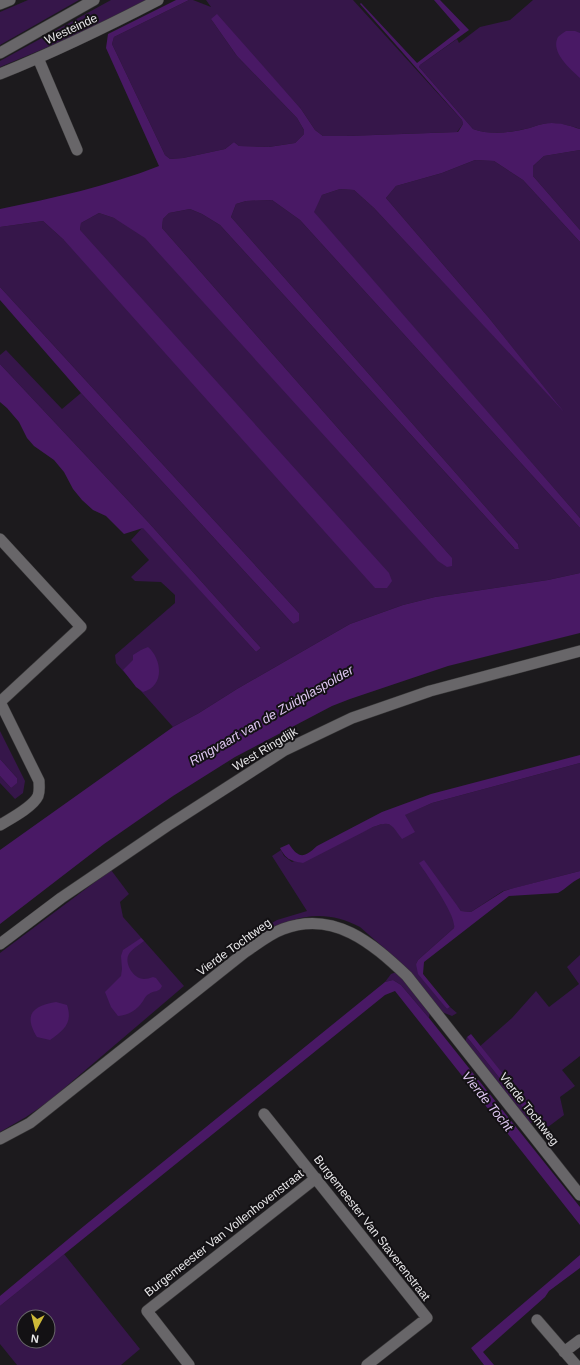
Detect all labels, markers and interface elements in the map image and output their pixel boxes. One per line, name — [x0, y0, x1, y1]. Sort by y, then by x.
street label: Westeinde — [42, 11, 100, 47]
water label: Ringvaart van de Zuidplaspolder — [186, 662, 357, 769]
street label: West Ringdijk — [230, 724, 301, 774]
street label: Vierde Tochtweg — [194, 915, 274, 979]
water label: Vierde Tocht — [459, 1069, 517, 1135]
street label: Vierde Tochtweg — [496, 1070, 562, 1148]
street label: Burgemeester Van Staverenstraat — [311, 1153, 433, 1304]
street label: Burgemeester Van Vollenhovenstraat — [142, 1166, 307, 1299]
north arrow — [16, 1309, 56, 1349]
text: N — [30, 1332, 39, 1345]

